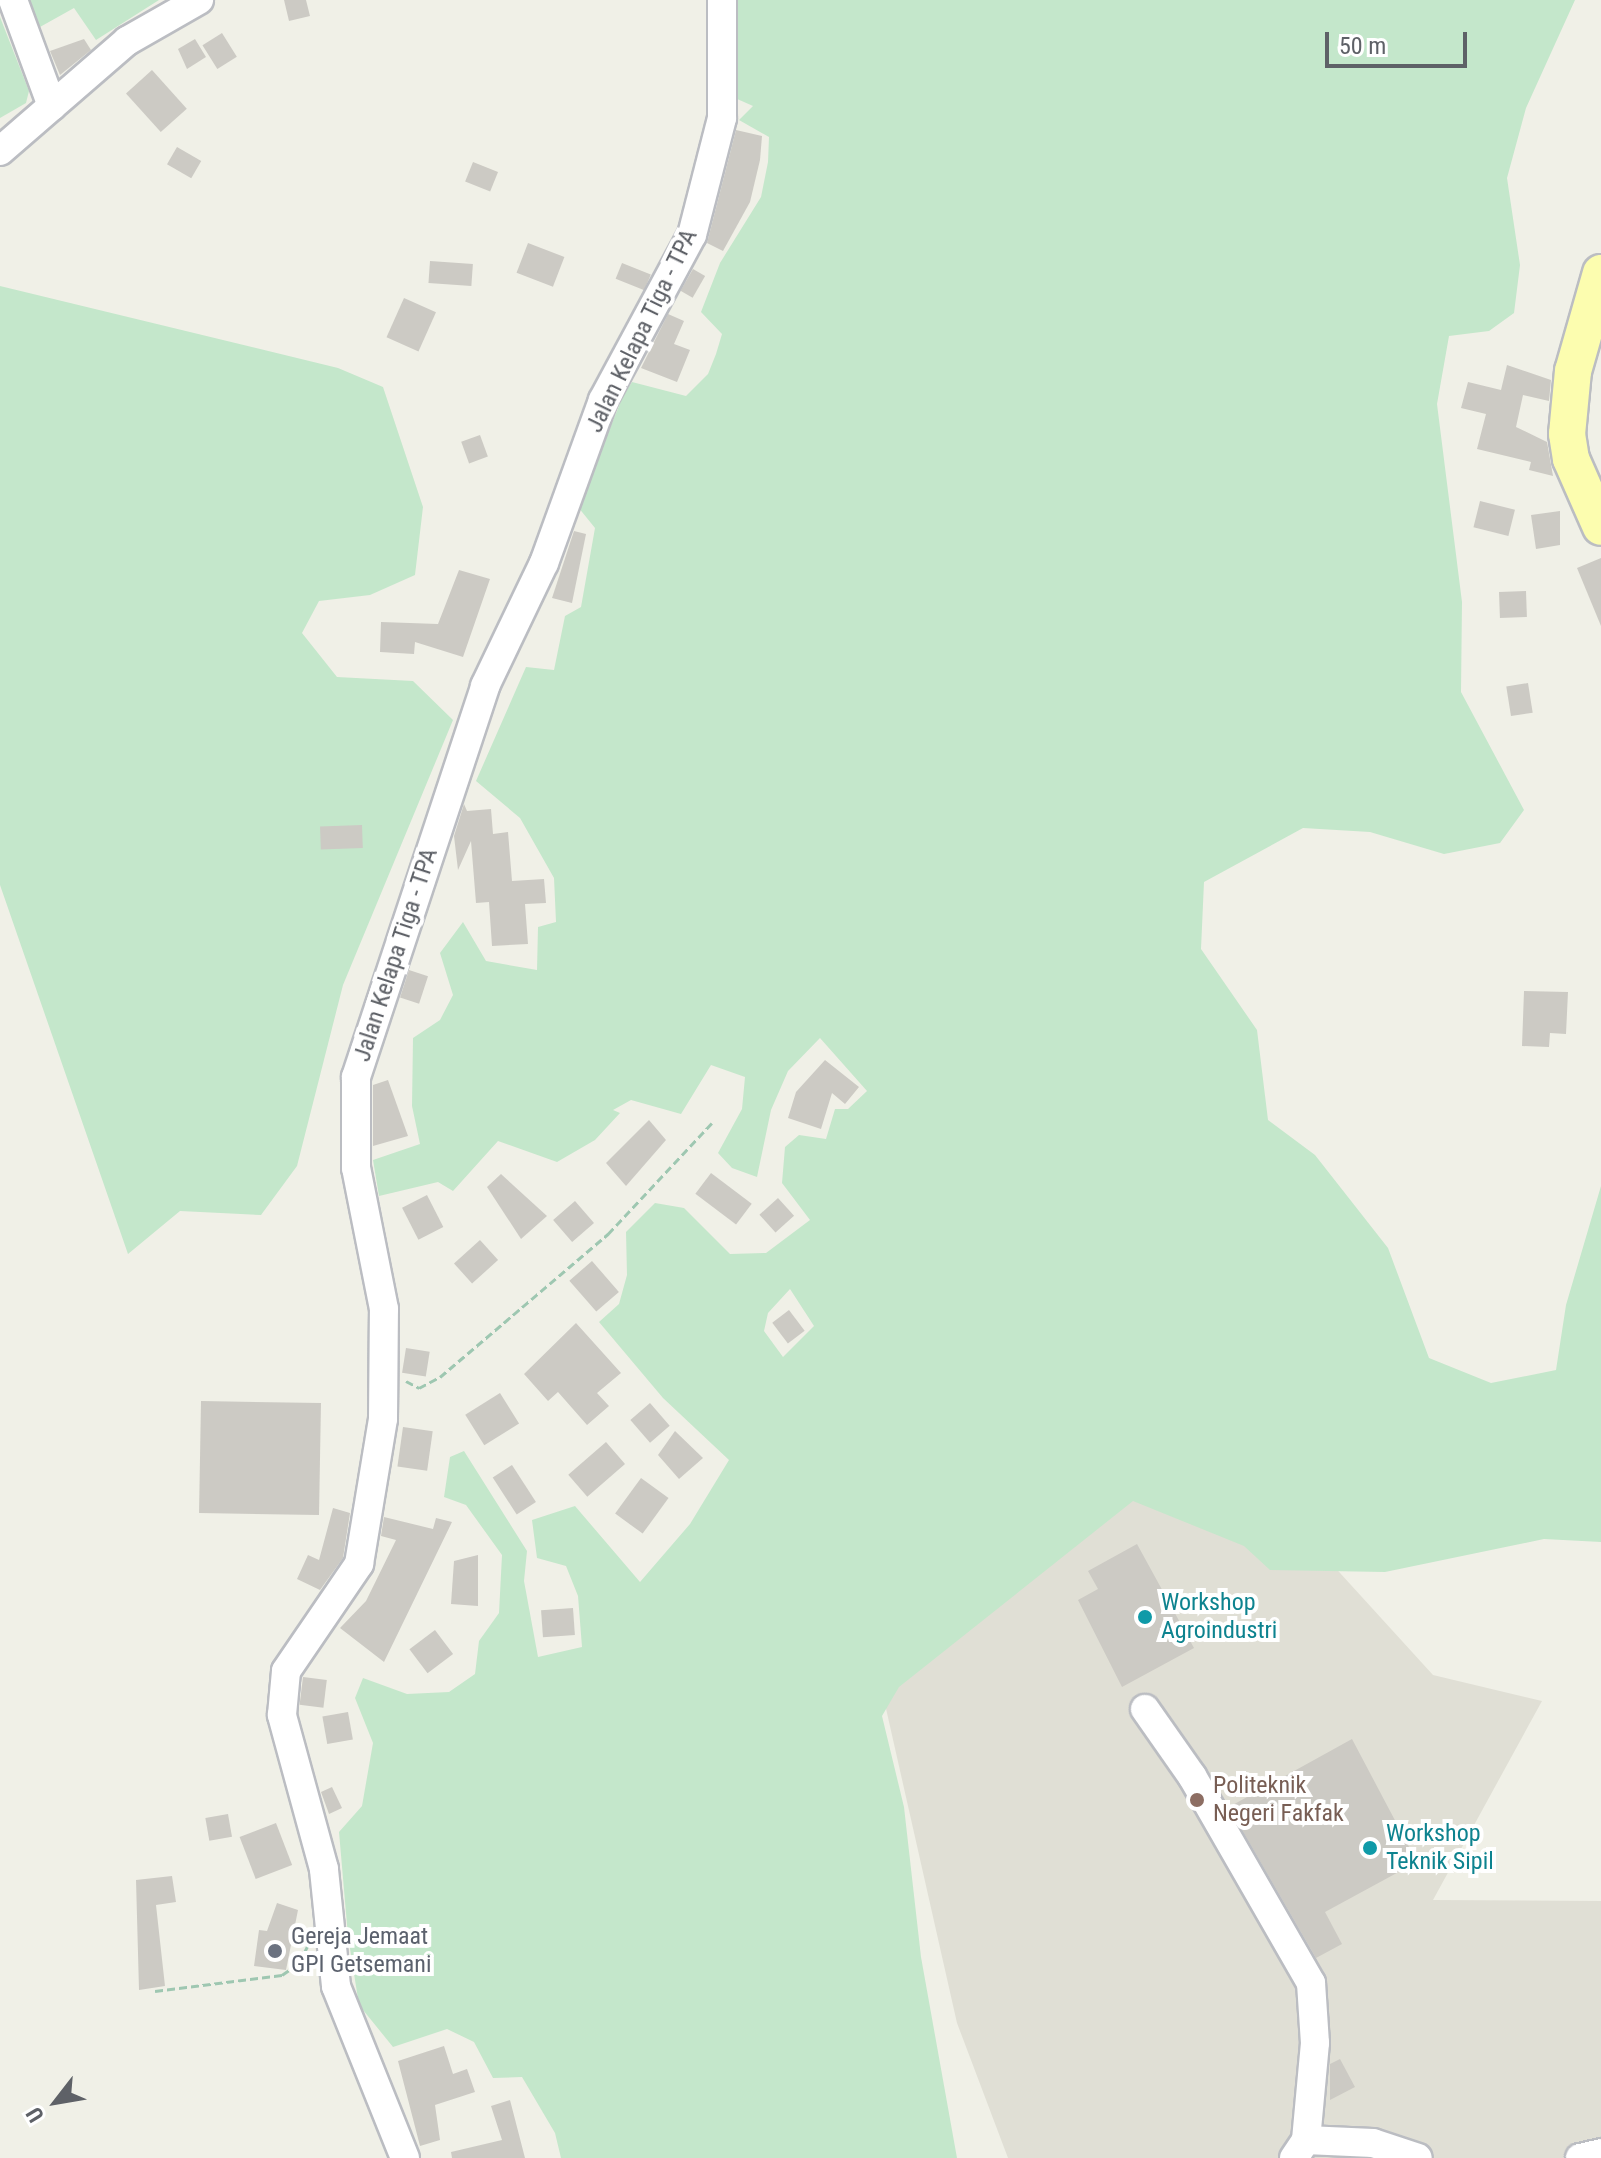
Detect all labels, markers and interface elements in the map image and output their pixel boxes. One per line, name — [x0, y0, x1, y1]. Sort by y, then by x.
scale bar — [1329, 16, 1471, 66]
text: 50 m — [1339, 32, 1386, 60]
street label: Jalan Kelapa Tiga - TPA — [580, 224, 704, 438]
street label: Jalan Kelapa Tiga - TPA — [348, 844, 444, 1066]
place label: Workshop Agroindustri — [1161, 1589, 1277, 1645]
marker: Workshop Agroindustri — [1136, 1608, 1154, 1626]
place label: Politeknik Negeri Fakfak — [1213, 1772, 1344, 1828]
marker: Politeknik Negeri Fakfak — [1188, 1791, 1206, 1809]
place label: Workshop Teknik Sipil — [1386, 1820, 1494, 1876]
marker: Workshop Teknik Sipil — [1361, 1839, 1379, 1857]
place label: Gereja Jemaat GPI Getsemani — [291, 1923, 431, 1979]
marker: Gereja Jemaat GPI Getsemani — [266, 1942, 284, 1960]
north arrow — [16, 2062, 96, 2142]
text: U — [21, 2103, 49, 2126]

